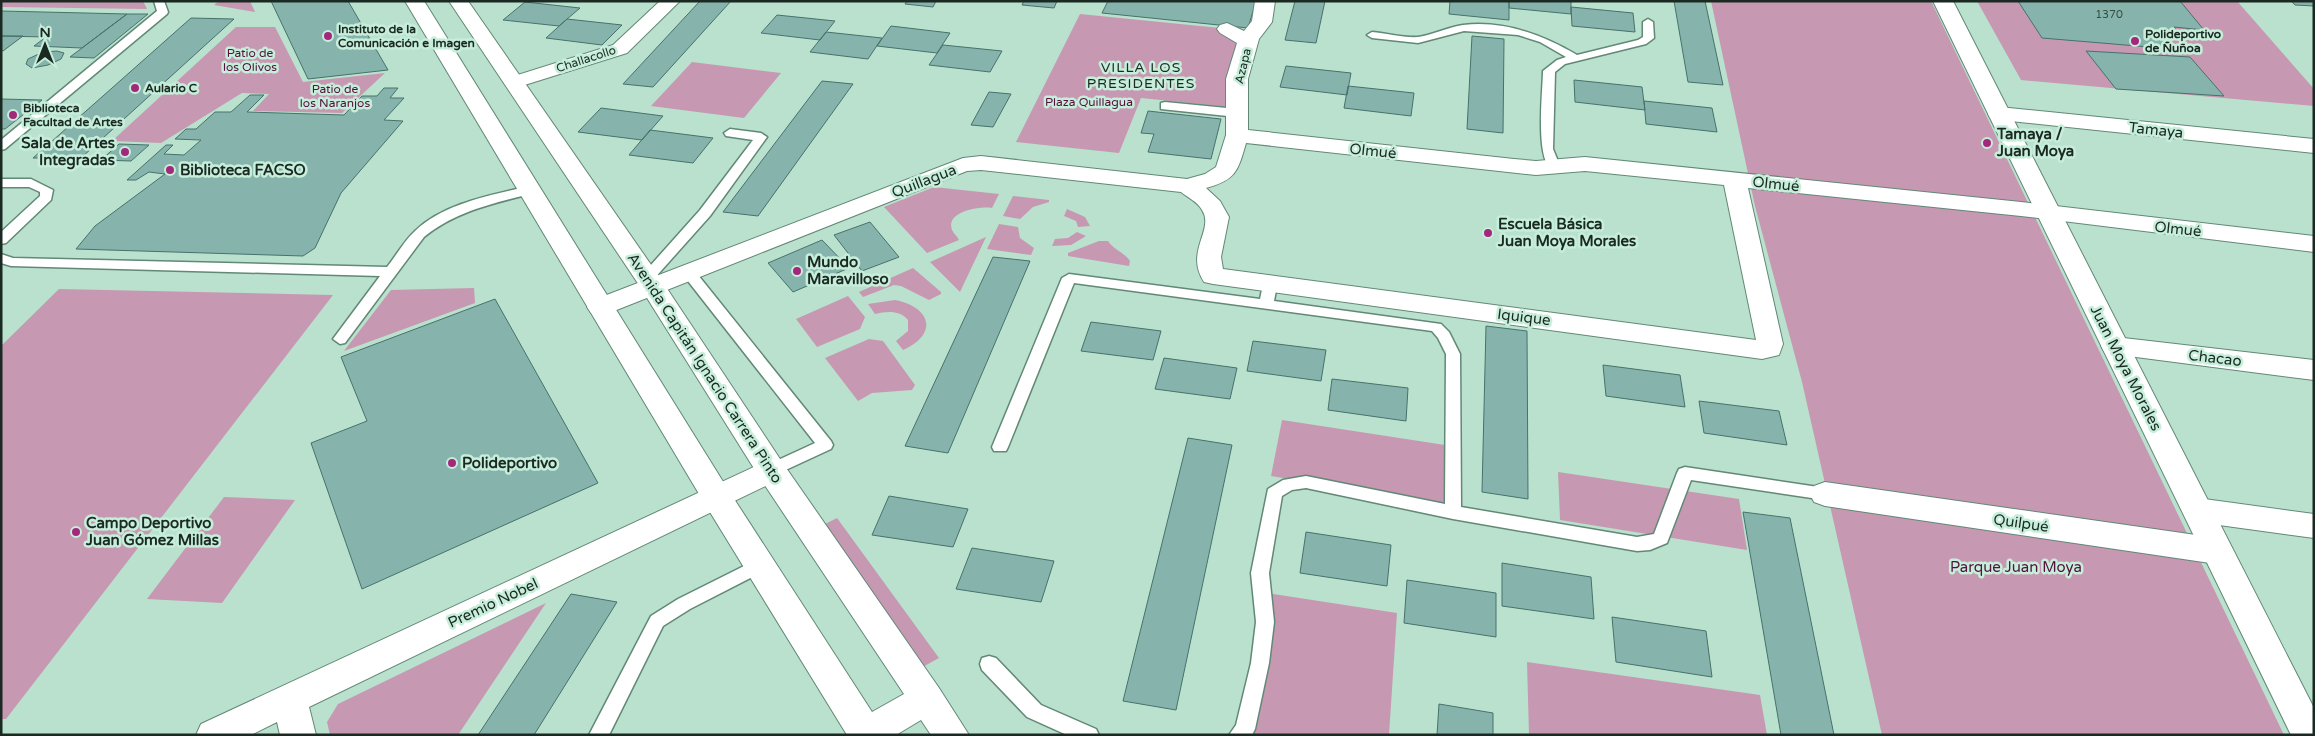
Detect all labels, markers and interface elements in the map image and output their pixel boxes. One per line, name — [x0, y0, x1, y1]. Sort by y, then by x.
house number: 1370 — [2095, 8, 2123, 21]
north arrow — [20, 20, 70, 70]
place label: Instituto de la Comunicación e Imagen — [338, 22, 475, 51]
text: N — [39, 24, 51, 41]
place label: Polideportivo de Ñuñoa — [2145, 27, 2221, 55]
marker: Instituto de la Comunicación e Imagen — [322, 30, 334, 42]
marker: Polideportivo de Ñuñoa — [2129, 35, 2141, 47]
street label: Challacollo — [554, 43, 618, 75]
park label: Patio de los Olivos — [223, 46, 277, 74]
street label: Azapa — [1232, 47, 1254, 85]
district label: VILLA LOS PRESIDENTES — [1087, 59, 1195, 92]
place label: Aulario C — [145, 81, 198, 95]
marker: Aulario C — [129, 82, 141, 94]
park label: Patio de los Naranjos — [300, 82, 370, 110]
park label: Plaza Quillagua — [1045, 95, 1133, 109]
place label: Biblioteca Facultad de Artes — [23, 101, 123, 129]
marker: Biblioteca Facultad de Artes — [7, 109, 19, 121]
street label: Tamaya — [2128, 118, 2184, 142]
place label: Tamaya / Juan Moya — [1996, 125, 2074, 161]
place label: Sala de Artes Integradas — [21, 134, 115, 170]
marker: Tamaya / Juan Moya — [1981, 137, 1993, 149]
street label: Olmué — [1349, 140, 1397, 162]
marker: Sala de Artes Integradas — [119, 146, 131, 158]
street label: Quillagua — [889, 160, 959, 202]
place label: Biblioteca FACSO — [180, 161, 306, 179]
marker: Biblioteca FACSO — [164, 164, 176, 176]
street label: Olmué — [1752, 173, 1800, 195]
place label: Escuela Básica Juan Moya Morales — [1497, 215, 1636, 251]
street label: Olmué — [2154, 218, 2202, 240]
marker: Escuela Básica Juan Moya Morales — [1482, 227, 1494, 239]
street label: Avenida Capitán Ignacio Carrera Pinto — [624, 250, 786, 486]
place label: Mundo Maravilloso — [807, 253, 889, 288]
marker: Mundo Maravilloso — [791, 265, 803, 277]
street label: Juan Moya Morales — [2087, 302, 2165, 434]
street label: Iquique — [1496, 305, 1552, 329]
street label: Chacao — [2187, 346, 2243, 370]
place label: Polideportivo — [462, 454, 557, 473]
marker: Polideportivo — [446, 457, 458, 469]
street label: Quilpué — [1992, 510, 2050, 536]
place label: Campo Deportivo Juan Gómez Millas — [85, 514, 219, 549]
marker: Campo Deportivo Juan Gómez Millas — [70, 526, 82, 538]
park label: Parque Juan Moya — [1950, 558, 2082, 576]
street label: Premio Nobel — [445, 574, 541, 632]

